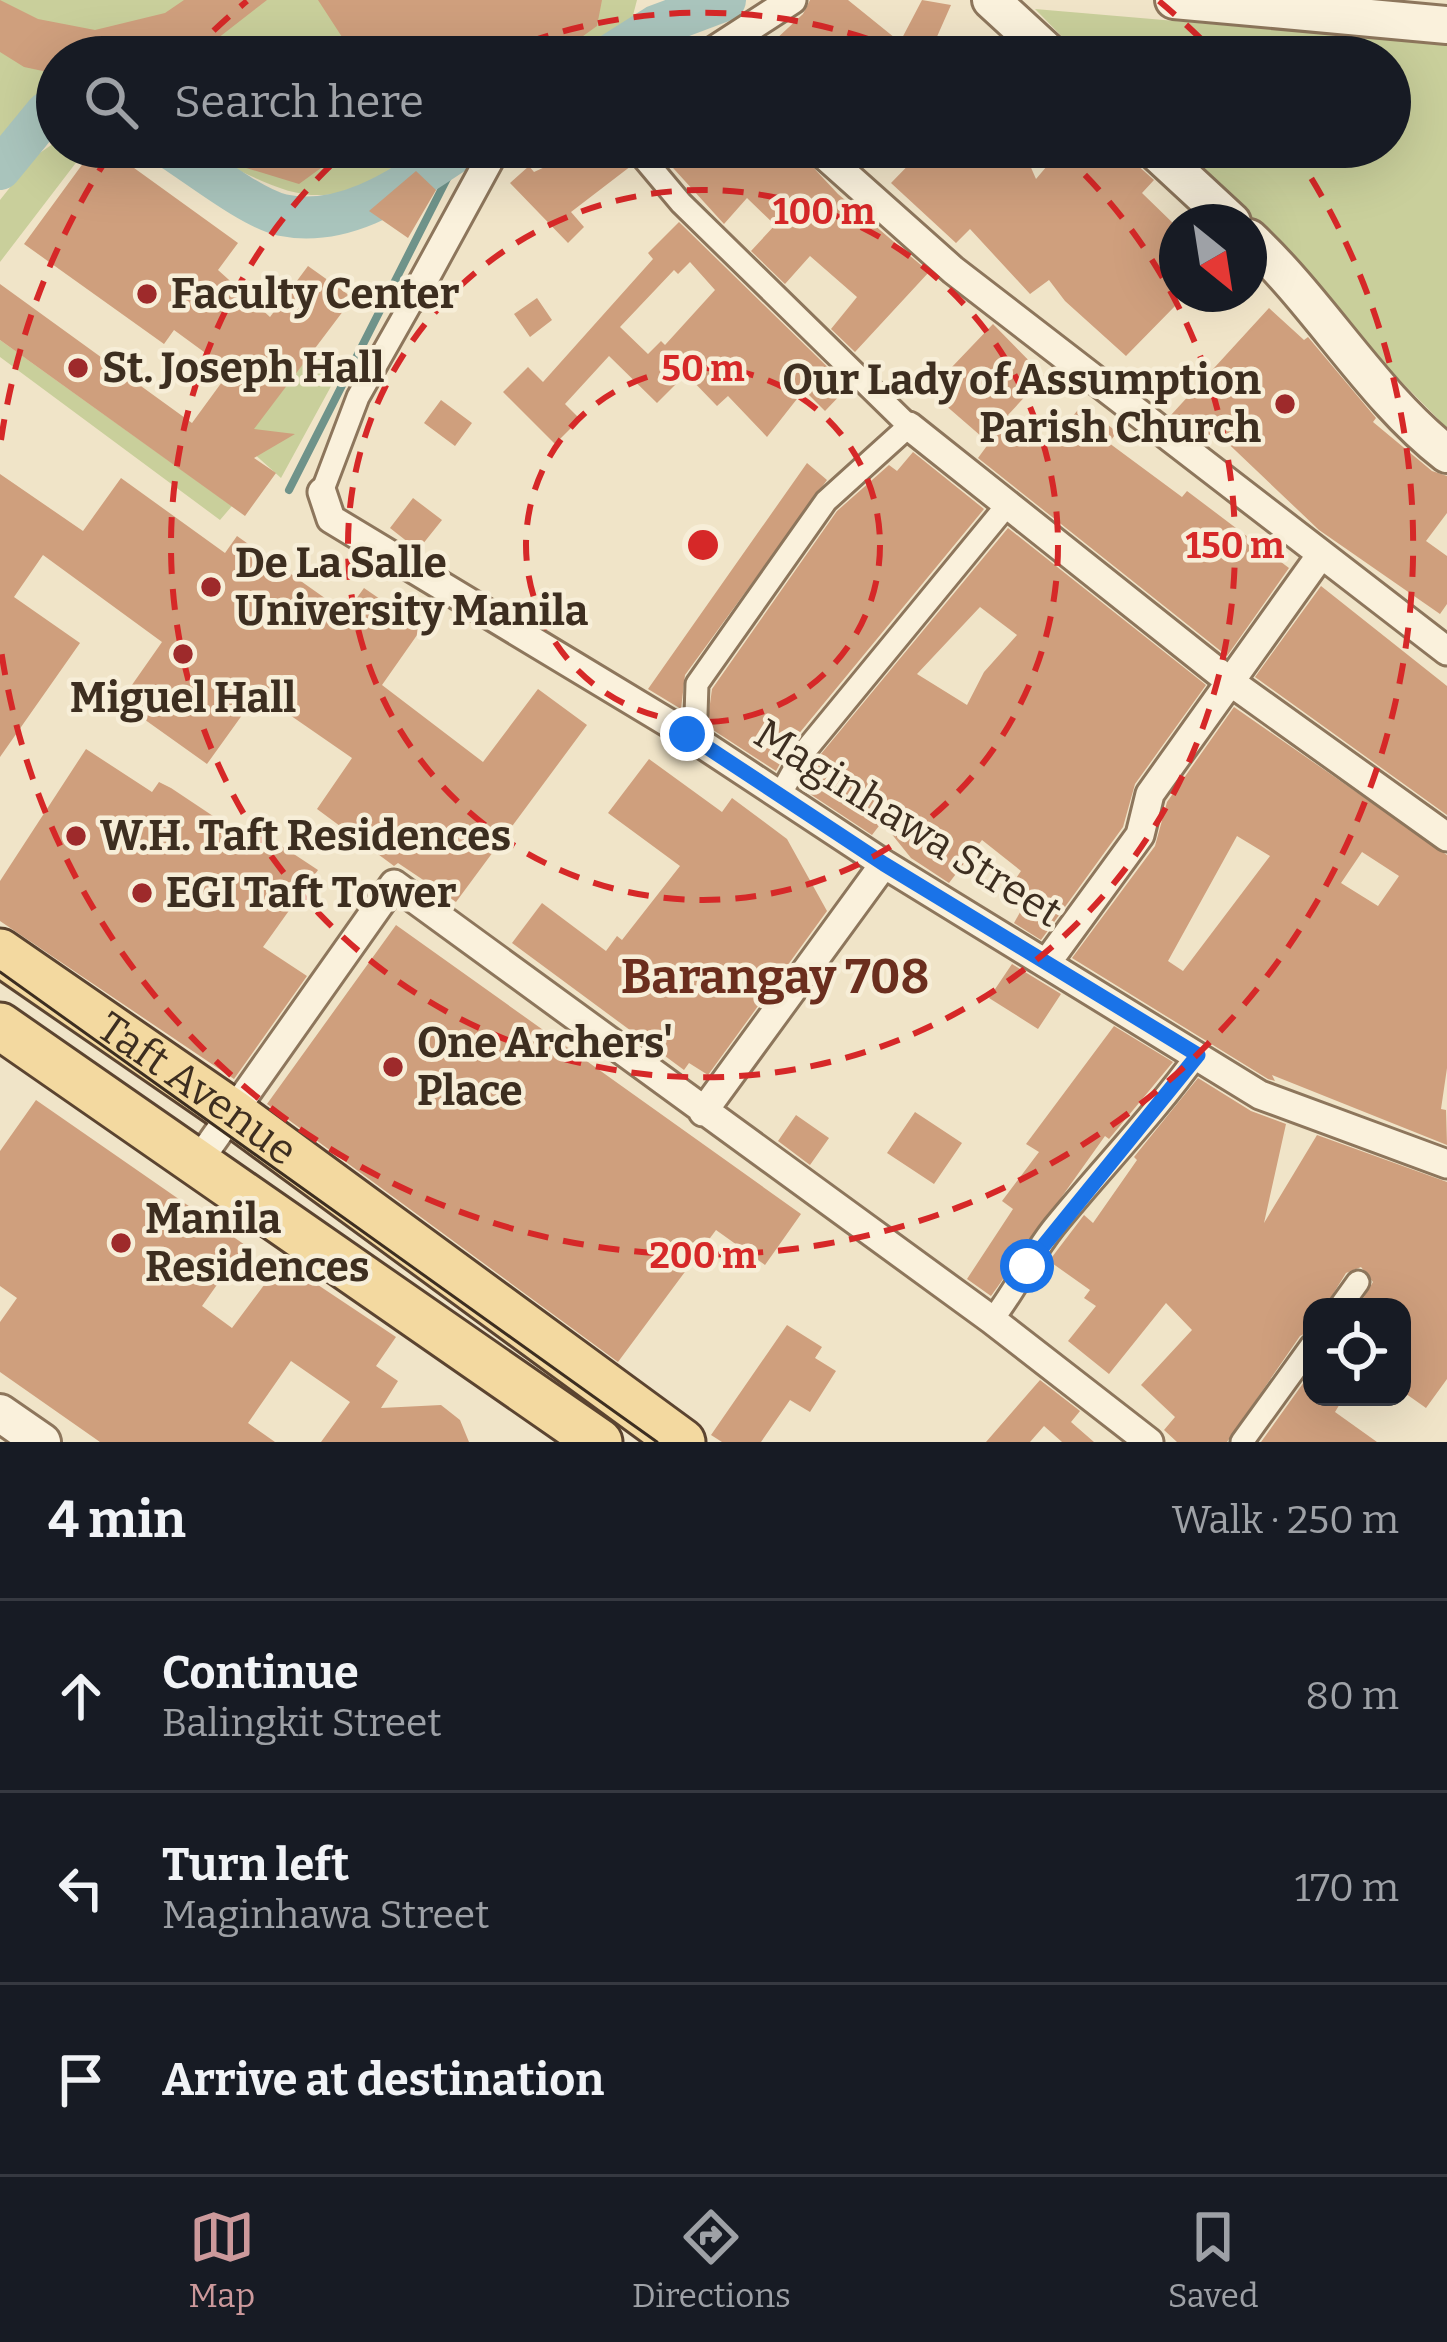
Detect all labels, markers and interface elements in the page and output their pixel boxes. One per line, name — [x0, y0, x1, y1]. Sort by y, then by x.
search box — [36, 36, 1411, 168]
icon: search — [78, 69, 144, 135]
text: Search here — [174, 75, 424, 129]
text: 100 m — [773, 190, 875, 234]
north arrow — [1159, 204, 1267, 312]
place label: Faculty Center — [171, 269, 460, 319]
marker: Faculty Center — [134, 281, 160, 307]
place label: St. Joseph Hall — [102, 343, 385, 393]
text: 50 m — [661, 347, 745, 391]
marker: St. Joseph Hall — [65, 355, 91, 381]
place label: Our Lady of Assumption Parish Church — [782, 355, 1261, 453]
marker: Our Lady of Assumption Parish Church — [1272, 391, 1298, 417]
centre of rings — [682, 524, 724, 566]
text: 150 m — [1186, 524, 1284, 568]
place label: De La Salle University Manila — [235, 538, 589, 636]
marker: De La Salle University Manila — [198, 574, 224, 600]
marker: Miguel Hall — [170, 641, 196, 667]
place label: Miguel Hall — [70, 673, 296, 723]
route end — [660, 707, 714, 761]
street label: Maginhawa Street — [745, 708, 1071, 938]
place label: W.H. Taft Residences — [100, 811, 511, 861]
marker: W.H. Taft Residences — [63, 823, 89, 849]
place label: EGI Taft Tower — [166, 868, 457, 918]
marker: EGI Taft Tower — [129, 880, 155, 906]
district label: Barangay 708 — [621, 948, 929, 1006]
street label: Taft Avenue — [88, 1002, 306, 1176]
place label: One Archers' Place — [417, 1018, 673, 1116]
marker: One Archers' Place — [380, 1054, 406, 1080]
place label: Manila Residences — [145, 1194, 370, 1292]
marker: Manila Residences — [108, 1230, 134, 1256]
text: 200 m — [650, 1234, 756, 1278]
route start — [1000, 1239, 1054, 1293]
map controls — [1303, 1298, 1411, 1406]
button: locate — [1303, 1298, 1411, 1406]
text: 4 min — [48, 1489, 186, 1551]
text: Walk · 250 m — [1172, 1497, 1399, 1543]
text: Continue — [162, 1646, 359, 1700]
icon: ahead — [48, 1663, 114, 1729]
text: 80 m — [1306, 1673, 1399, 1719]
text: Balingkit Street — [162, 1700, 442, 1746]
text: Turn left — [162, 1838, 349, 1892]
icon: left — [48, 1855, 114, 1921]
text: 170 m — [1295, 1865, 1399, 1911]
text: Maginhawa Street — [162, 1892, 489, 1938]
icon: arrive — [48, 2047, 114, 2113]
text: Arrive at destination — [162, 2053, 604, 2107]
tab: Map — [189, 2204, 255, 2316]
tab: Directions — [632, 2204, 791, 2316]
tab: Saved — [1168, 2204, 1258, 2316]

